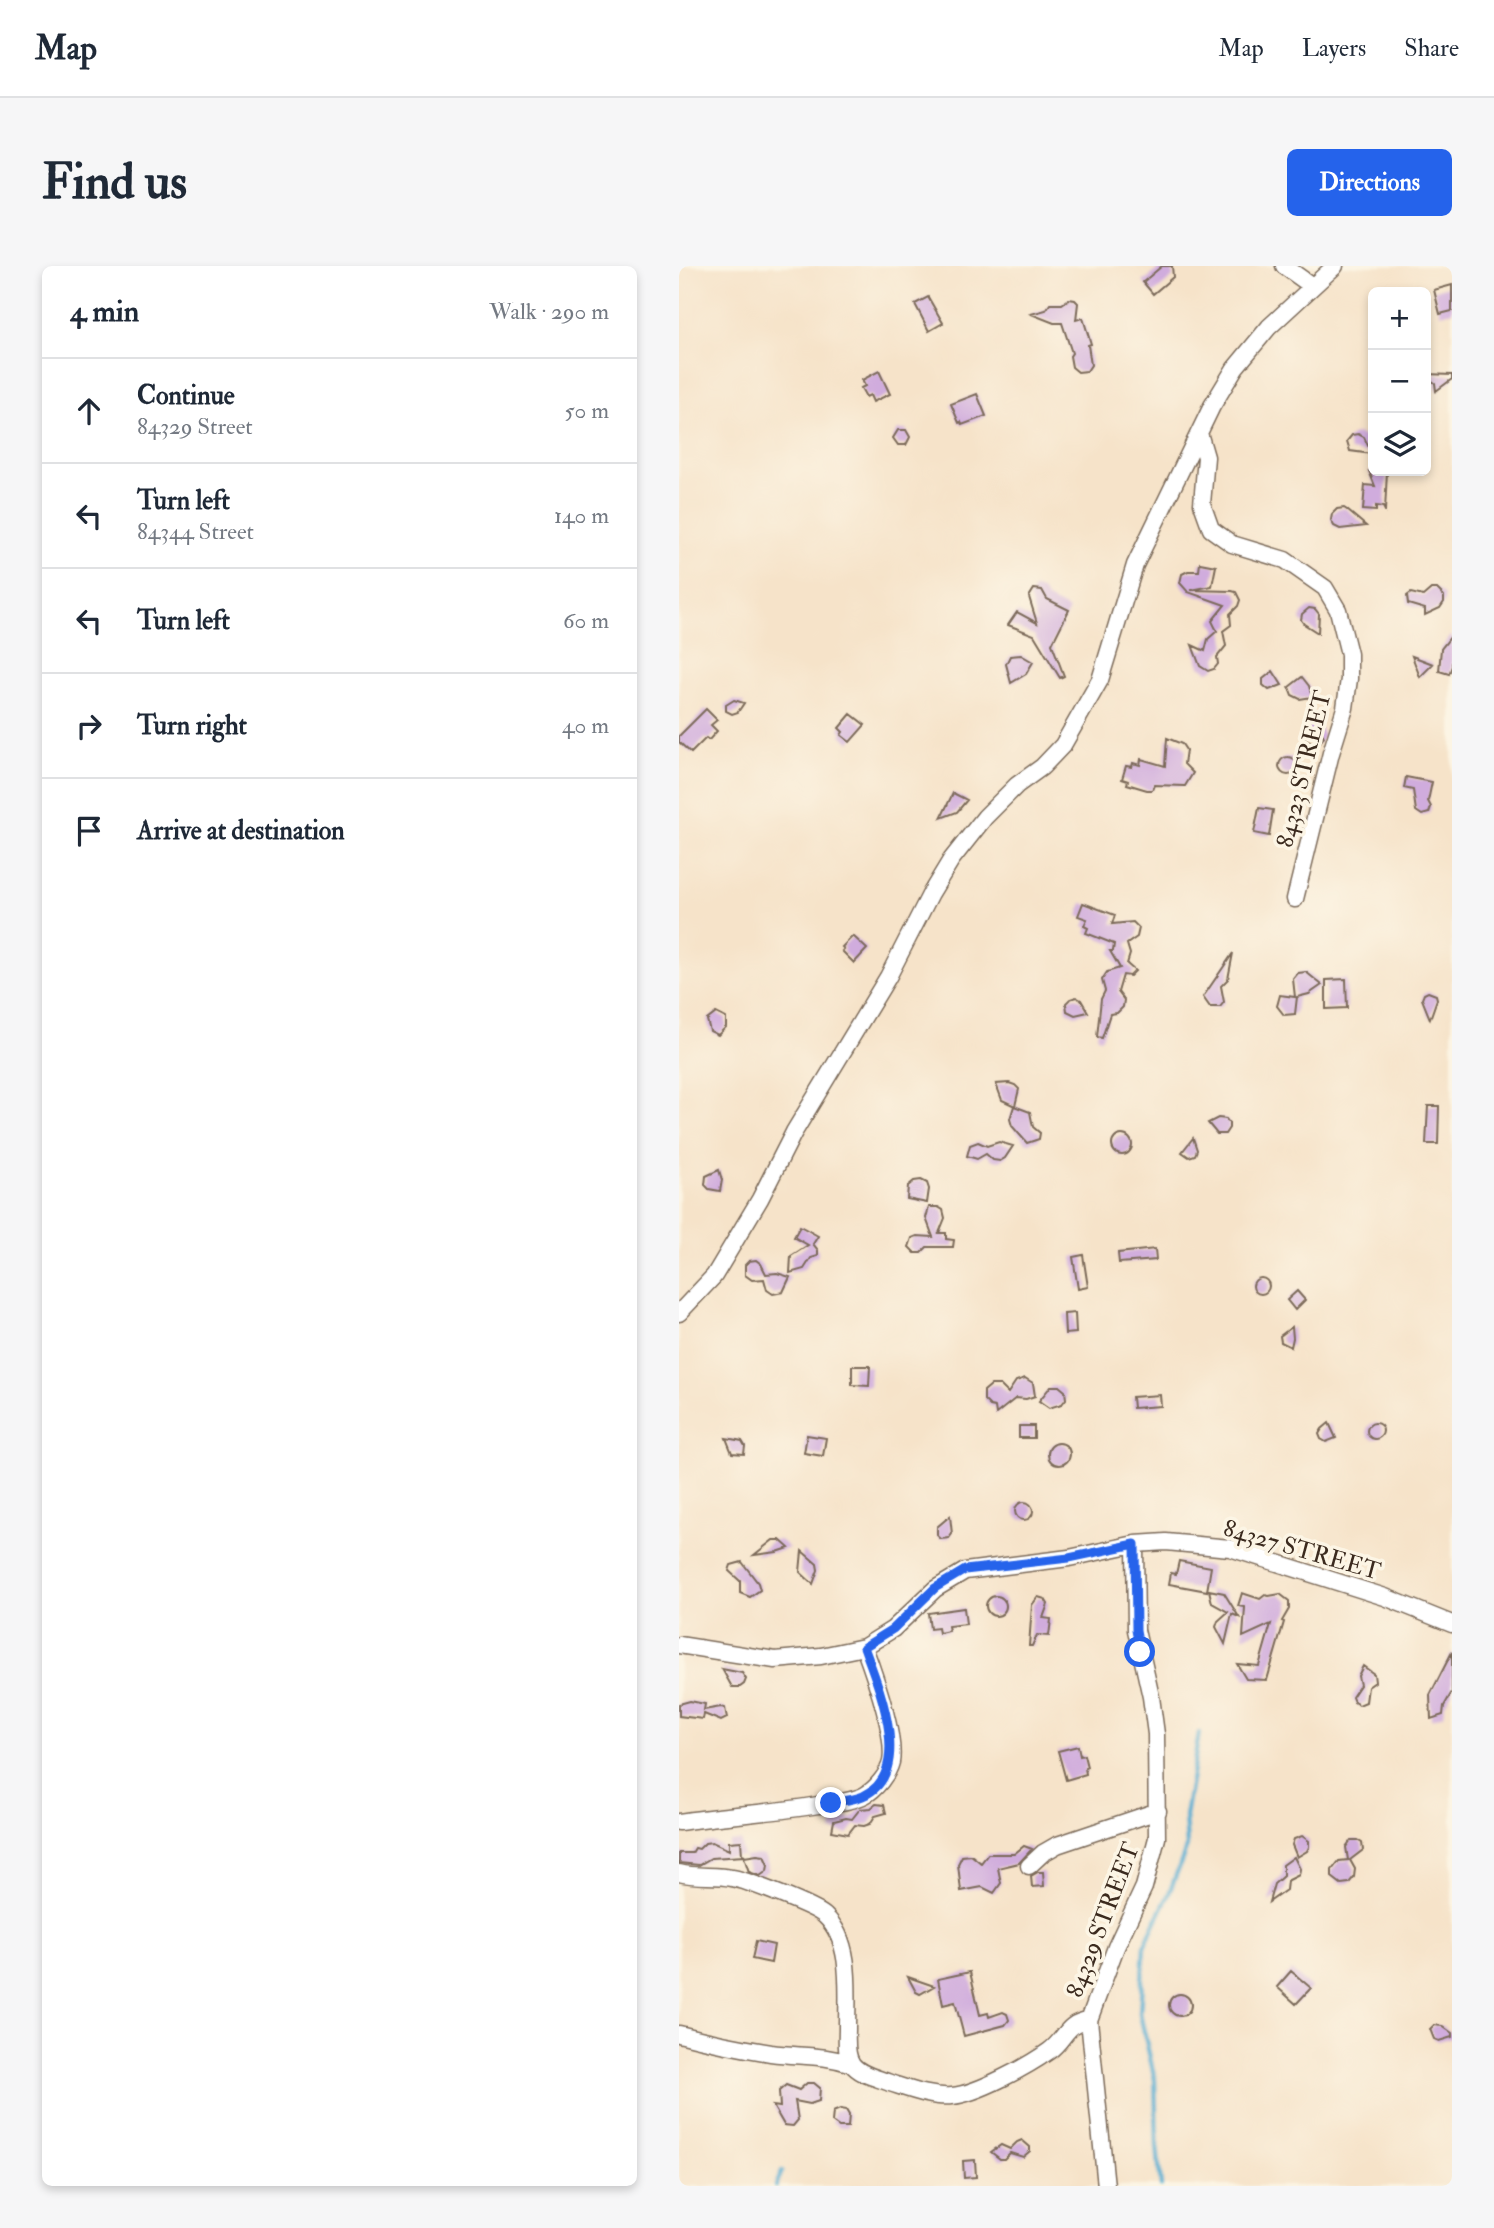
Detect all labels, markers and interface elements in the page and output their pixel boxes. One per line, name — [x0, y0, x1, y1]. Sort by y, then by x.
text: Map — [35, 28, 97, 69]
text: Map — [1219, 33, 1264, 64]
text: Layers — [1302, 33, 1366, 64]
text: Share — [1404, 33, 1459, 64]
button: Directions — [1287, 149, 1452, 216]
text: Find us — [42, 152, 187, 213]
map controls — [1368, 287, 1431, 476]
button: + — [1368, 287, 1431, 350]
text: 4 min — [70, 293, 139, 330]
text: Walk · 290 m — [489, 297, 609, 326]
button: − — [1368, 350, 1431, 413]
text: Continue — [137, 380, 235, 412]
icon: ahead — [70, 392, 108, 430]
text: 50 m — [565, 396, 609, 425]
text: 84329 Street — [137, 412, 253, 441]
button: layers — [1368, 413, 1431, 476]
text: Turn left — [137, 485, 230, 517]
icon: left — [70, 497, 108, 535]
text: 140 m — [554, 501, 609, 530]
text: 84344 Street — [137, 517, 254, 546]
icon: left — [70, 602, 108, 640]
text: Turn left — [137, 605, 230, 637]
text: 60 m — [563, 606, 609, 635]
street label: 84323 STREET — [1270, 687, 1339, 851]
icon: right — [70, 707, 108, 745]
text: Turn right — [137, 710, 247, 742]
text: 40 m — [562, 711, 609, 740]
icon: arrive — [70, 812, 108, 850]
text: Arrive at destination — [137, 815, 345, 847]
street label: 84327 STREET — [1220, 1513, 1384, 1587]
route start — [1124, 1636, 1155, 1667]
route end — [815, 1787, 846, 1818]
street label: 84329 STREET — [1059, 1838, 1147, 2002]

